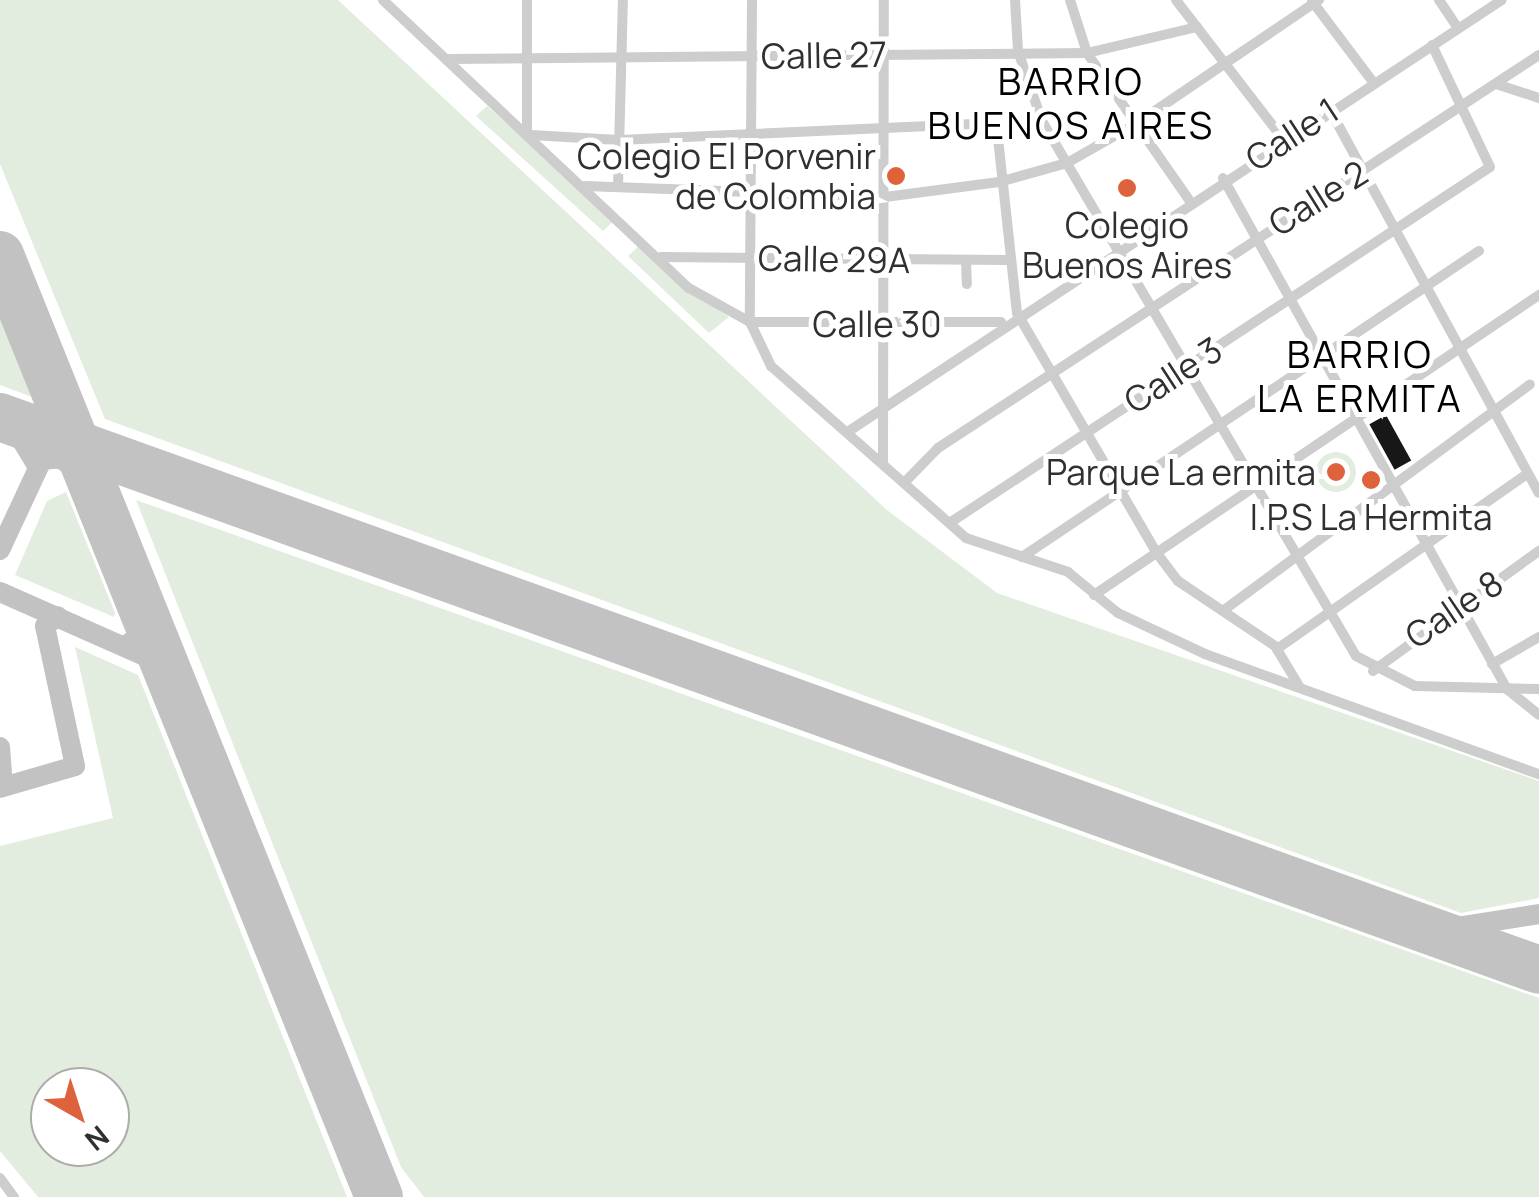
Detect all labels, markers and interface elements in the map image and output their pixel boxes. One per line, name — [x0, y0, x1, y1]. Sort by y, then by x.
street label: Calle 27 — [761, 33, 887, 77]
district label: BARRIO BUENOS AIRES — [927, 58, 1215, 147]
street label: Calle 1 — [1238, 89, 1346, 179]
place label: Colegio El Porvenir de Colombia — [577, 135, 876, 217]
street label: Calle 2 — [1261, 152, 1375, 244]
marker: Colegio El Porvenir de Colombia — [885, 165, 907, 187]
marker: Colegio Buenos Aires — [1116, 177, 1138, 199]
place label: Colegio Buenos Aires — [1022, 204, 1232, 286]
street label: Calle 29A — [758, 237, 910, 281]
street label: Calle 30 — [813, 303, 941, 345]
street label: Calle 3 — [1116, 328, 1230, 422]
district label: BARRIO LA ERMITA — [1257, 331, 1463, 420]
place label: Parque La ermita — [1046, 451, 1316, 493]
marker: Parque La ermita — [1325, 461, 1347, 483]
marker: I.P.S La Hermita — [1360, 469, 1382, 491]
place label: I.P.S La Hermita — [1250, 496, 1492, 538]
street label: Calle 8 — [1397, 561, 1511, 657]
north arrow — [30, 1067, 130, 1167]
text: N — [78, 1118, 117, 1160]

